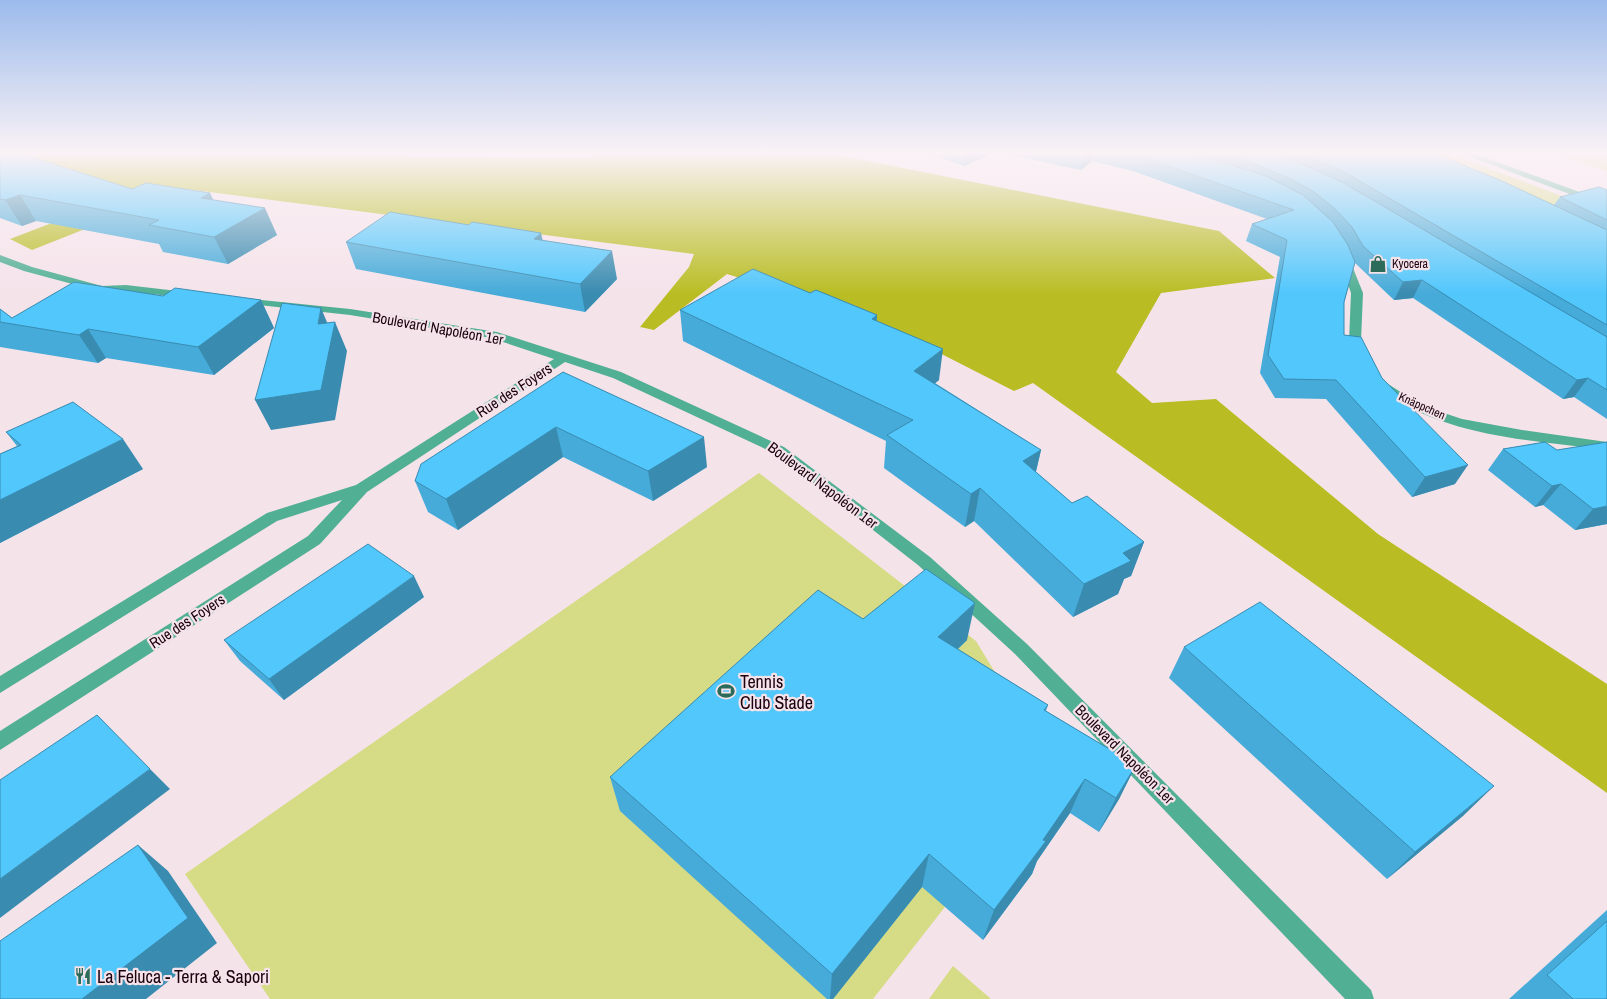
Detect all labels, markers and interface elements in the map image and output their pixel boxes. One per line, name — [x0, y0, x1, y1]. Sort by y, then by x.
shop icon: Kyocera — [1368, 254, 1388, 274]
place label: Kyocera — [1392, 256, 1429, 272]
street label: Boulevard Napoléon 1er — [371, 306, 505, 350]
street label: Rue des Foyers — [472, 358, 556, 422]
street label: Knäppchen — [1396, 389, 1448, 423]
street label: Boulevard Napoléon 1er — [764, 437, 882, 533]
street label: Rue des Foyers — [145, 589, 229, 653]
place label: Tennis Club Stade — [740, 669, 813, 715]
sports icon: Tennis Club Stade — [716, 681, 736, 701]
street label: Boulevard Napoléon 1er — [1071, 700, 1179, 808]
place label: La Feluca - Terra & Sapori — [97, 964, 269, 989]
restaurant icon: La Feluca - Terra & Sapori — [73, 966, 93, 986]

